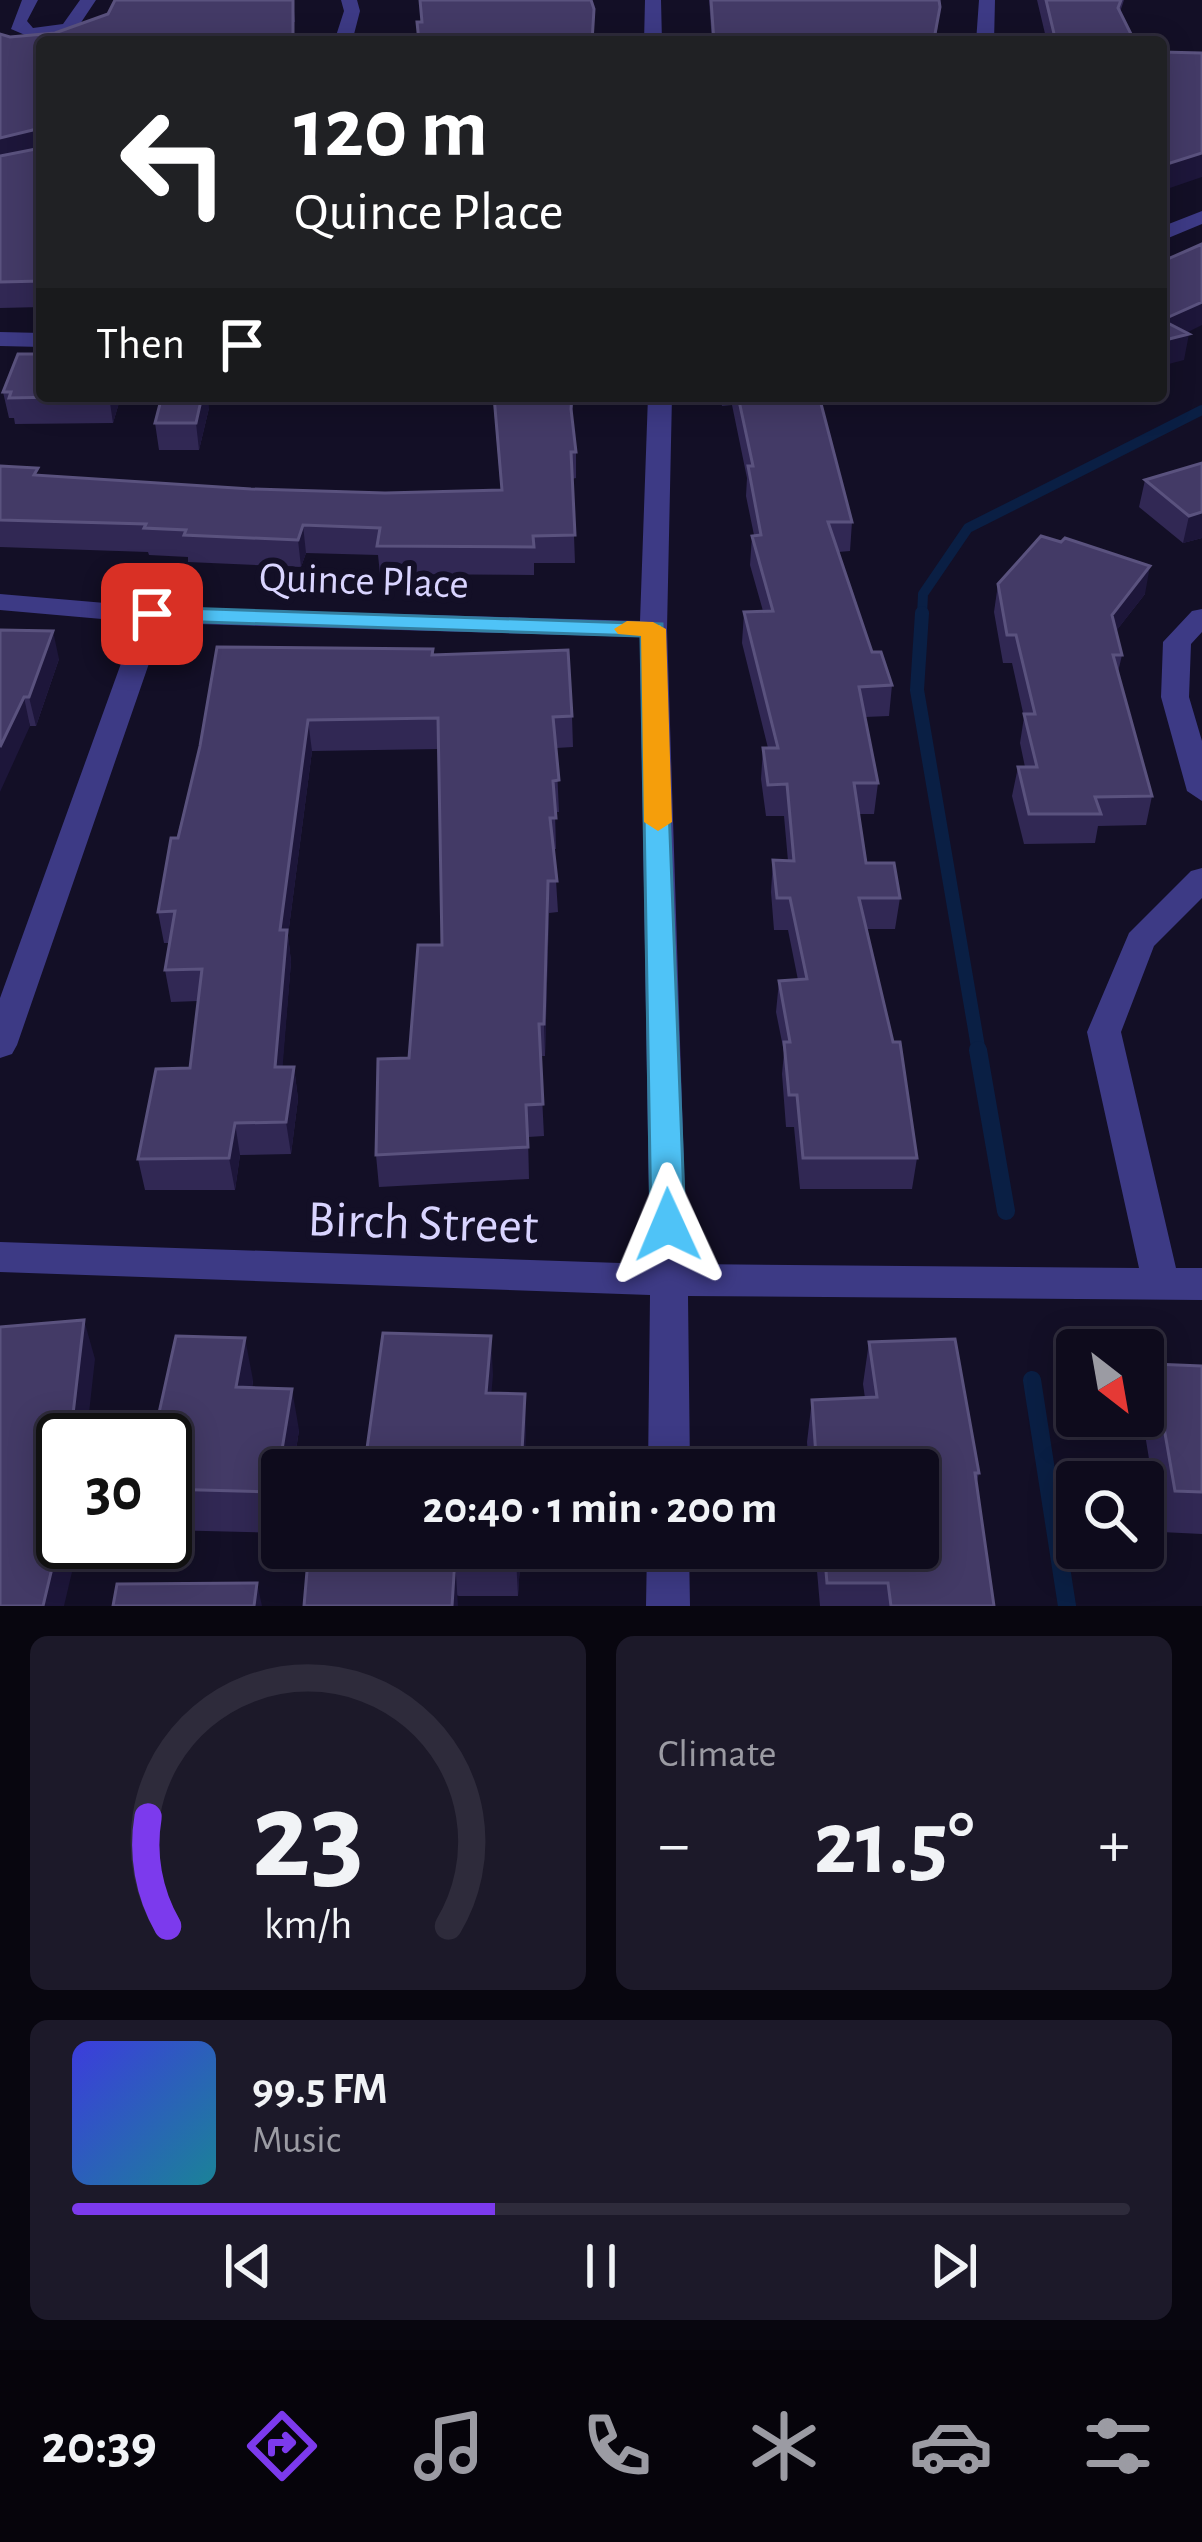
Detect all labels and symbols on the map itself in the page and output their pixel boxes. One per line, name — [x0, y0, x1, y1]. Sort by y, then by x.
street label: Quince Place — [258, 556, 469, 606]
pin — [101, 563, 203, 665]
position arrow — [605, 1162, 731, 1288]
street label: Birch Street — [307, 1194, 539, 1253]
north arrow — [1056, 1329, 1164, 1437]
speed limit sign: 30 — [36, 1413, 192, 1569]

